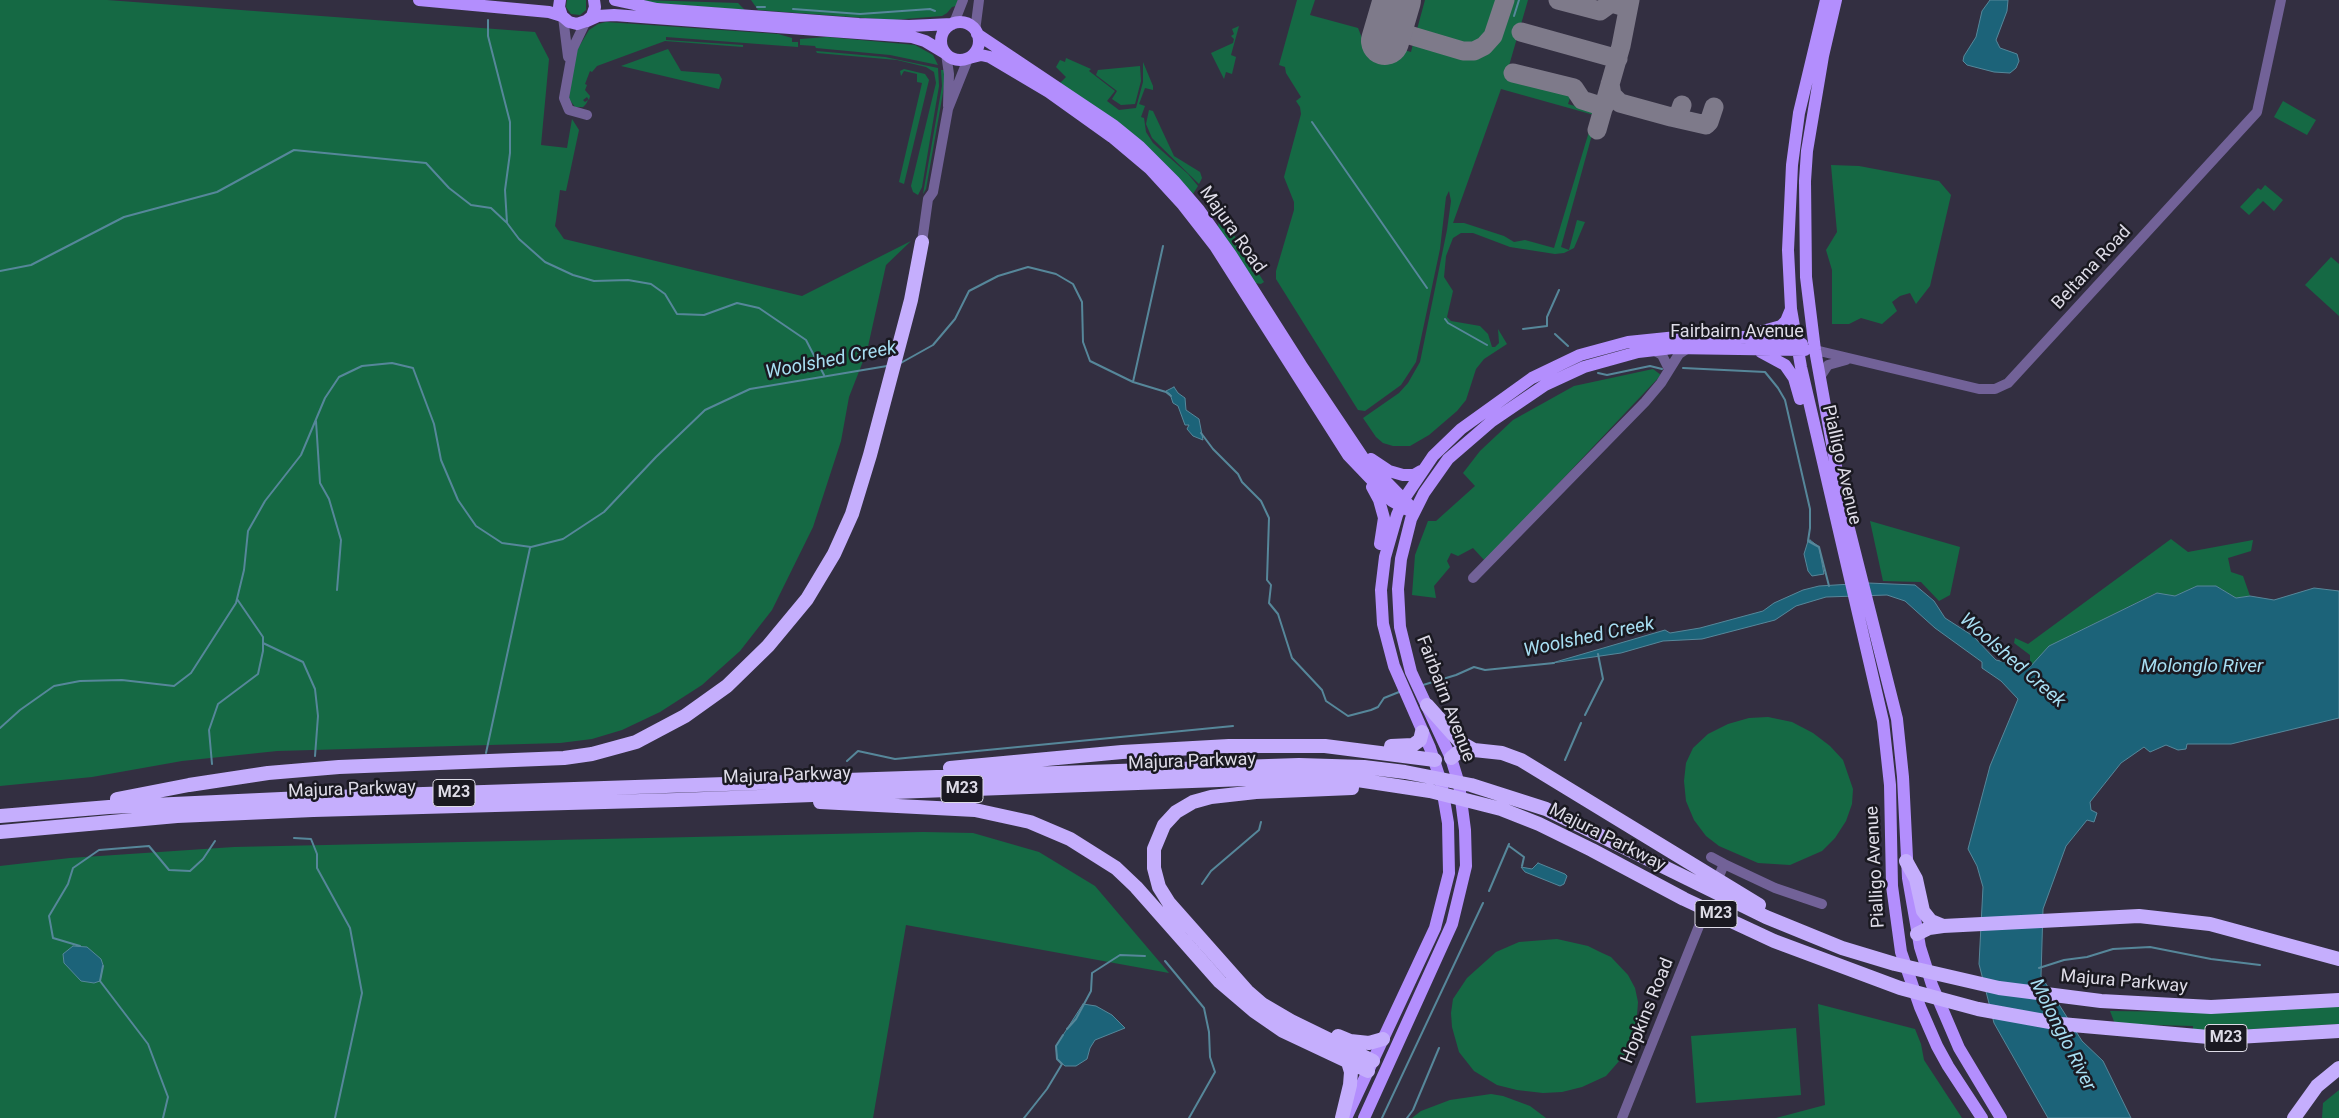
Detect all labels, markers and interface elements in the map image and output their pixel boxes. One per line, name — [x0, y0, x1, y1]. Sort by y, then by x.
street label: Majura Road — [1194, 182, 1270, 278]
street label: Beltana Road — [2048, 222, 2136, 314]
street label: Fairbairn Avenue — [1670, 321, 1804, 343]
water label: Woolshed Creek — [764, 337, 898, 385]
street label: Pialligo Avenue — [1817, 403, 1865, 527]
water label: Woolshed Creek — [1954, 609, 2070, 713]
water label: Woolshed Creek — [1522, 613, 1656, 663]
street label: Fairbairn Avenue — [1411, 633, 1479, 765]
water label: Molonglo River — [2141, 656, 2263, 678]
street label: Majura Parkway — [1128, 749, 1256, 775]
street label: Majura Parkway — [723, 763, 851, 789]
road number: M23 — [941, 776, 983, 802]
street label: Majura Parkway — [288, 777, 416, 803]
road number: M23 — [433, 780, 475, 806]
street label: Majura Parkway — [1545, 799, 1669, 877]
street label: Pialligo Avenue — [1862, 805, 1890, 929]
road number: M23 — [1695, 901, 1737, 928]
street label: Hopkins Road — [1617, 955, 1679, 1067]
street label: Majura Parkway — [2059, 966, 2189, 998]
water label: Molonglo River — [2024, 975, 2100, 1095]
road number: M23 — [2205, 1024, 2247, 1052]

